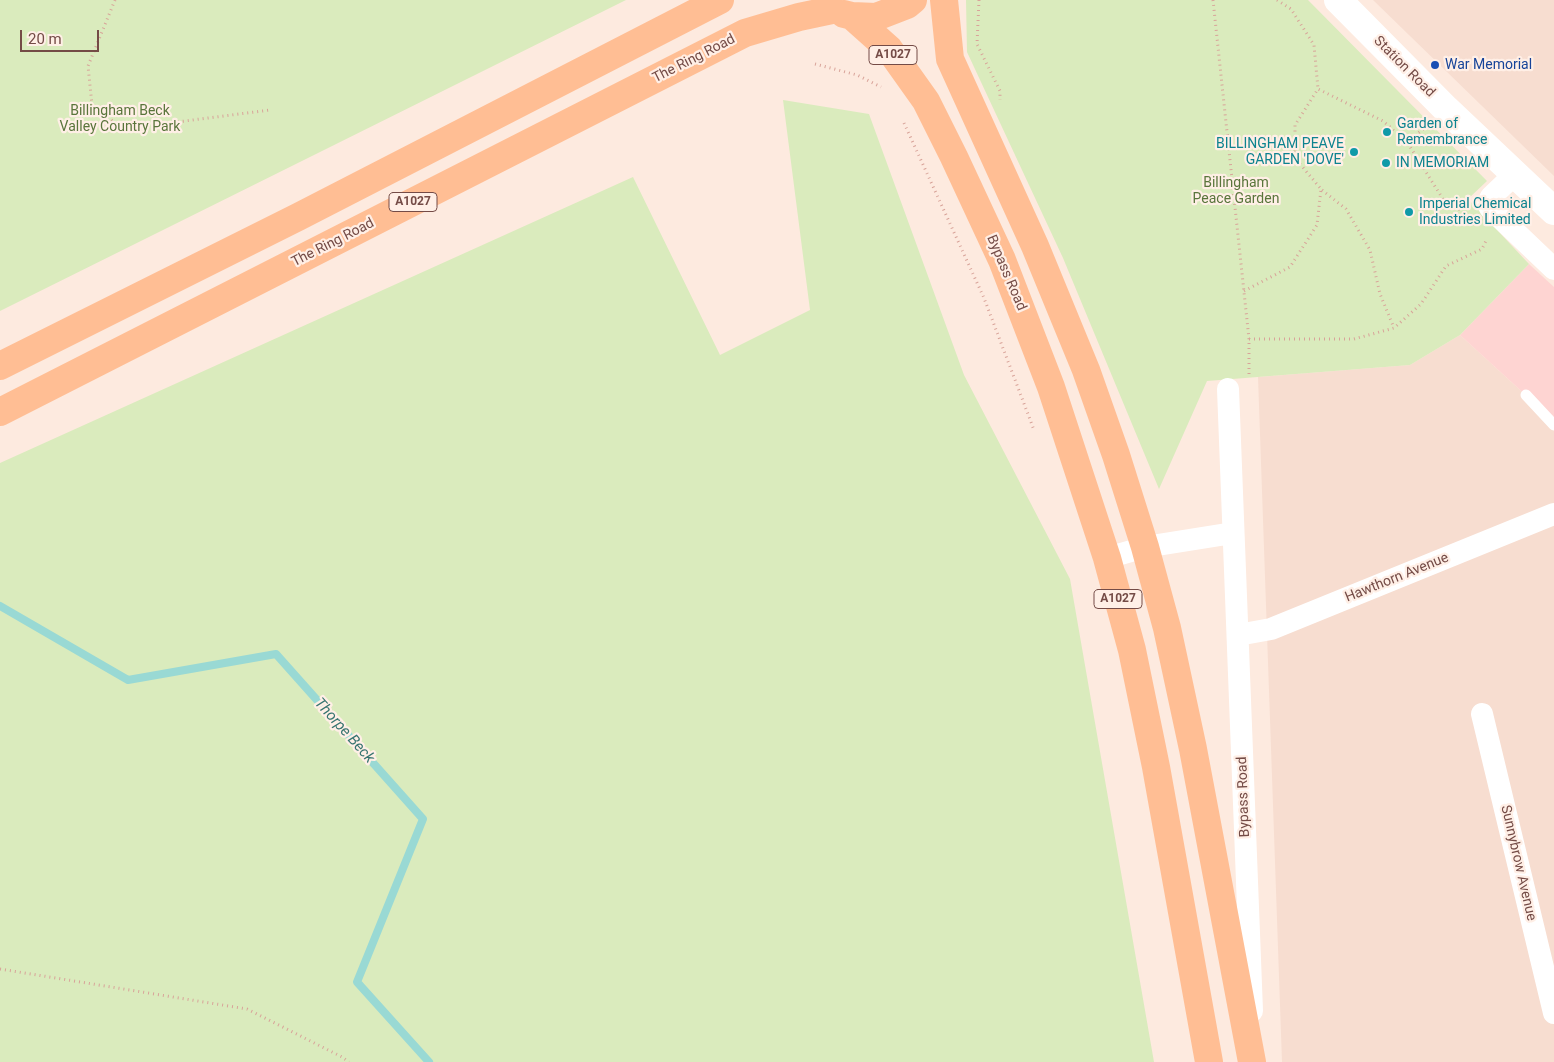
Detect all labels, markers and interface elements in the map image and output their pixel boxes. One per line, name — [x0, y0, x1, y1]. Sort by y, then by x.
scale bar — [22, 20, 101, 52]
text: 20 m — [28, 30, 62, 48]
street label: The Ring Road — [650, 31, 738, 87]
street label: Station Road — [1370, 33, 1438, 101]
road number: A1027 — [869, 46, 917, 64]
place label: War Memorial — [1445, 57, 1532, 73]
marker: War Memorial — [1429, 59, 1441, 71]
park label: Billingham Beck Valley Country Park — [60, 103, 180, 136]
place label: Garden of Remembrance — [1397, 116, 1487, 148]
marker: Garden of Remembrance — [1381, 126, 1393, 138]
place label: BILLINGHAM PEAVE GARDEN 'DOVE' — [1216, 136, 1344, 168]
marker: BILLINGHAM PEAVE GARDEN 'DOVE' — [1348, 146, 1360, 158]
place label: IN MEMORIAM — [1396, 155, 1489, 171]
marker: IN MEMORIAM — [1380, 157, 1392, 169]
park label: Billingham Peace Garden — [1193, 175, 1279, 208]
road number: A1027 — [389, 192, 437, 212]
place label: Imperial Chemical Industries Limited — [1419, 196, 1531, 228]
marker: Imperial Chemical Industries Limited — [1403, 206, 1415, 218]
street label: The Ring Road — [289, 215, 377, 271]
street label: Bypass Road — [982, 232, 1030, 314]
street label: Hawthorn Avenue — [1343, 550, 1451, 606]
road number: A1027 — [1094, 590, 1142, 608]
water label: Thorpe Beck — [310, 695, 378, 767]
street label: Bypass Road — [1234, 756, 1254, 838]
street label: Sunnybrow Avenue — [1497, 803, 1539, 923]

